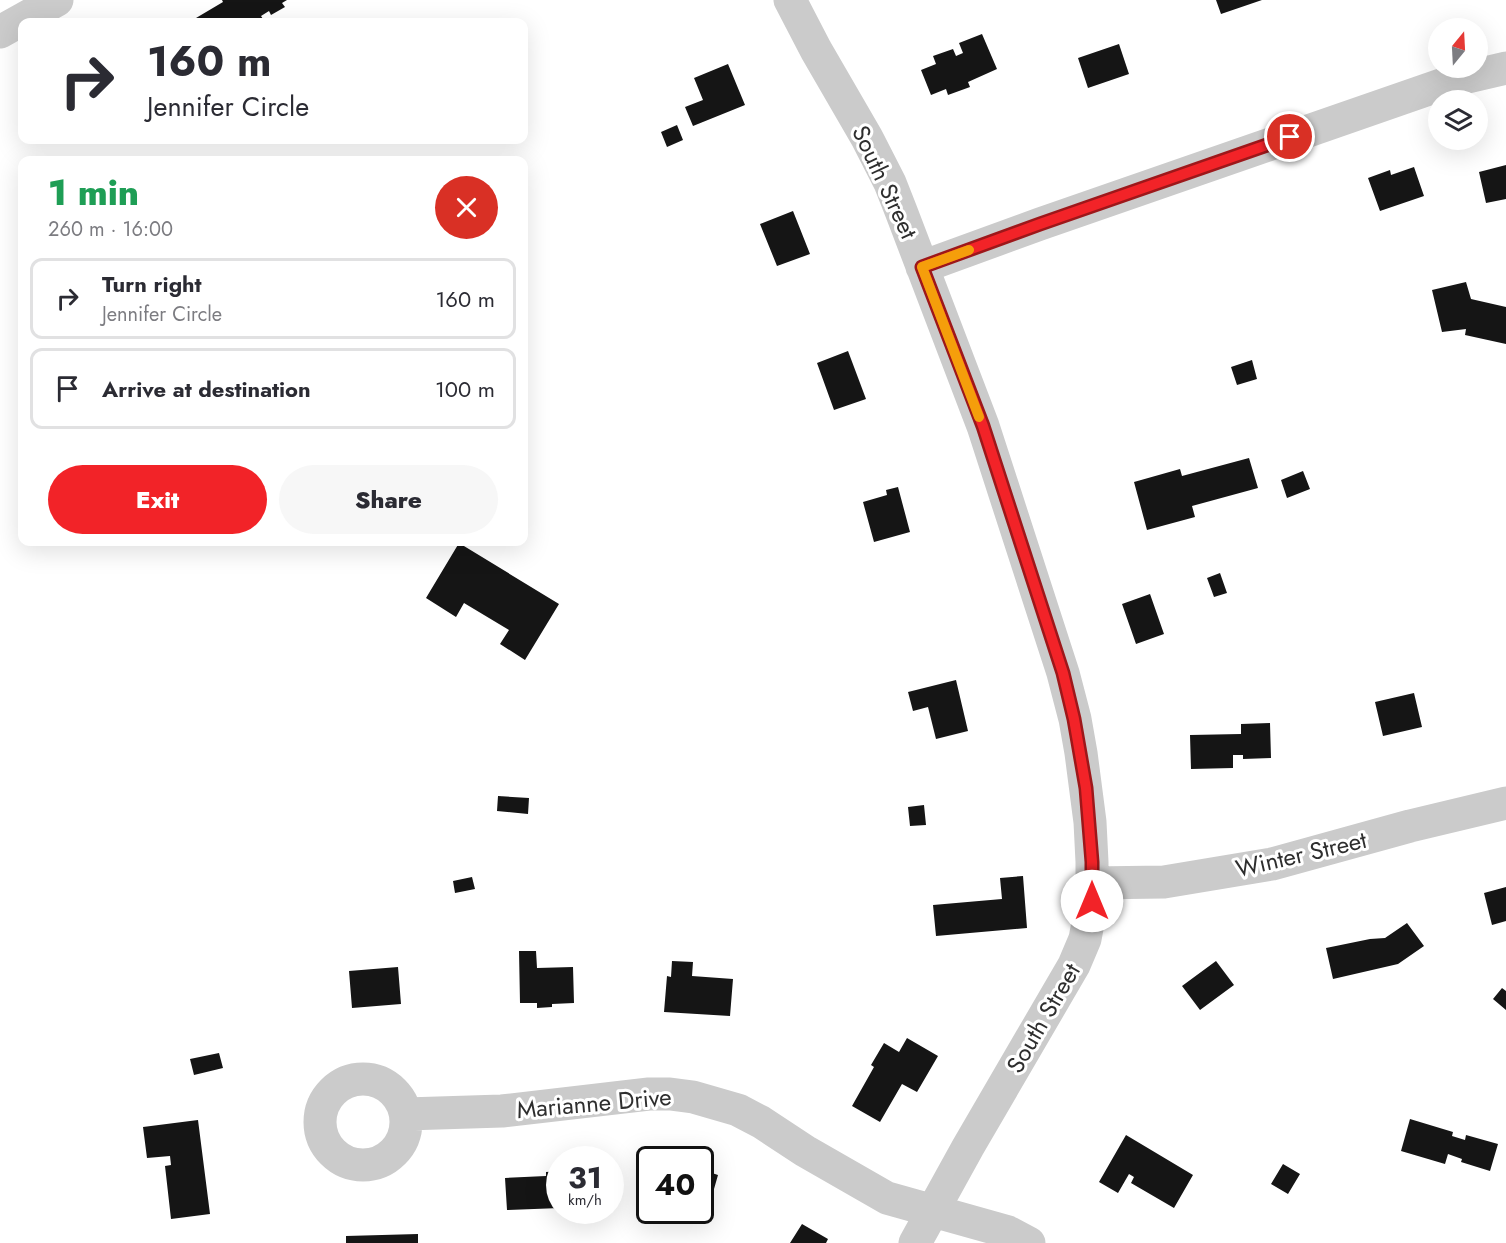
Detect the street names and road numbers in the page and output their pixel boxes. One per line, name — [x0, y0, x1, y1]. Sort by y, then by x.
street label: South Street — [843, 119, 927, 245]
street label: Winter Street — [1232, 822, 1370, 886]
street label: South Street — [997, 956, 1089, 1079]
street label: Marianne Drive — [515, 1079, 673, 1127]

